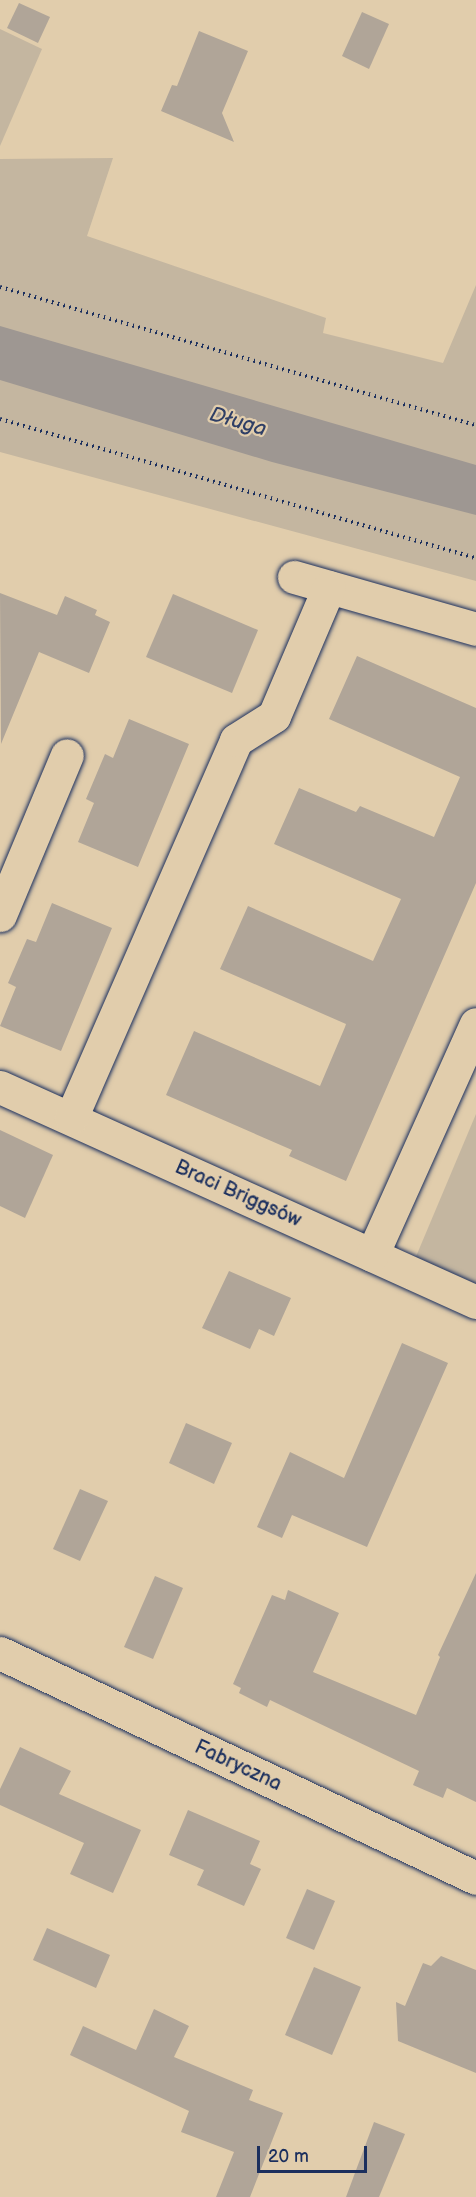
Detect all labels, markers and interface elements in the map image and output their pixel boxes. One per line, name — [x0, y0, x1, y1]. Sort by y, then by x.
water label: Długa — [207, 402, 269, 442]
street label: Braci Briggsów — [171, 1155, 305, 1233]
street label: Fabryczna — [191, 1735, 285, 1797]
scale bar — [260, 2134, 370, 2172]
text: 20 m — [268, 2146, 309, 2167]

